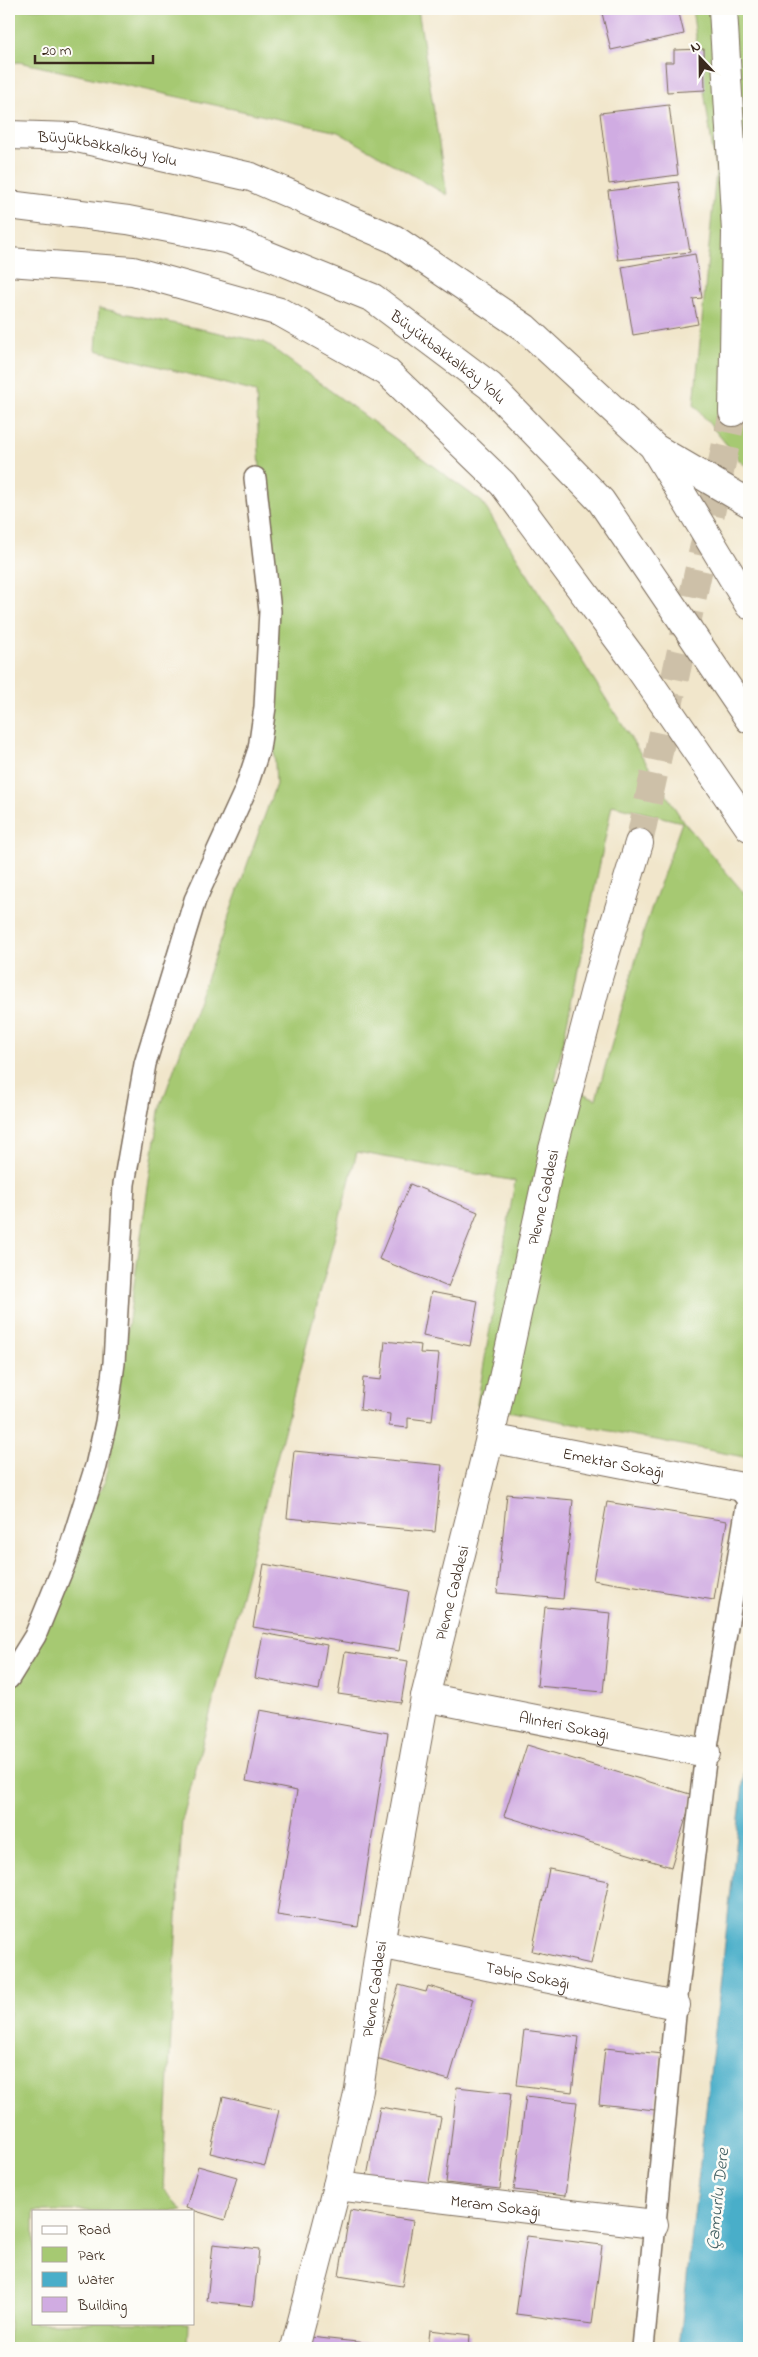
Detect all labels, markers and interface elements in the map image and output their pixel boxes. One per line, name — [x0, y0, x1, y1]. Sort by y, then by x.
scale bar — [35, 32, 152, 64]
north arrow — [676, 32, 726, 82]
text: N — [687, 36, 704, 59]
text: 20 m — [42, 40, 72, 62]
street label: Büyükbakkalköy Yolu — [36, 126, 180, 174]
street label: Büyükbakkalköy Yolu — [384, 304, 511, 410]
street label: Plevne Caddesi — [522, 1147, 567, 1248]
street label: Emektar Sokağı — [560, 1442, 666, 1486]
street label: Plevne Caddesi — [430, 1543, 477, 1643]
street label: Alınteri Sokağı — [517, 1706, 611, 1747]
street label: Plevne Caddesi — [357, 1939, 394, 2039]
street label: Tabip Sokağı — [483, 1956, 572, 1997]
water label: Çamurlu Dere — [701, 2146, 737, 2251]
street label: Meram Sokağı — [449, 2190, 542, 2224]
legend — [32, 2210, 195, 2324]
text: Road — [78, 2219, 111, 2241]
text: Park — [78, 2245, 106, 2267]
text: Water — [78, 2269, 114, 2291]
text: Building — [77, 2295, 127, 2318]

